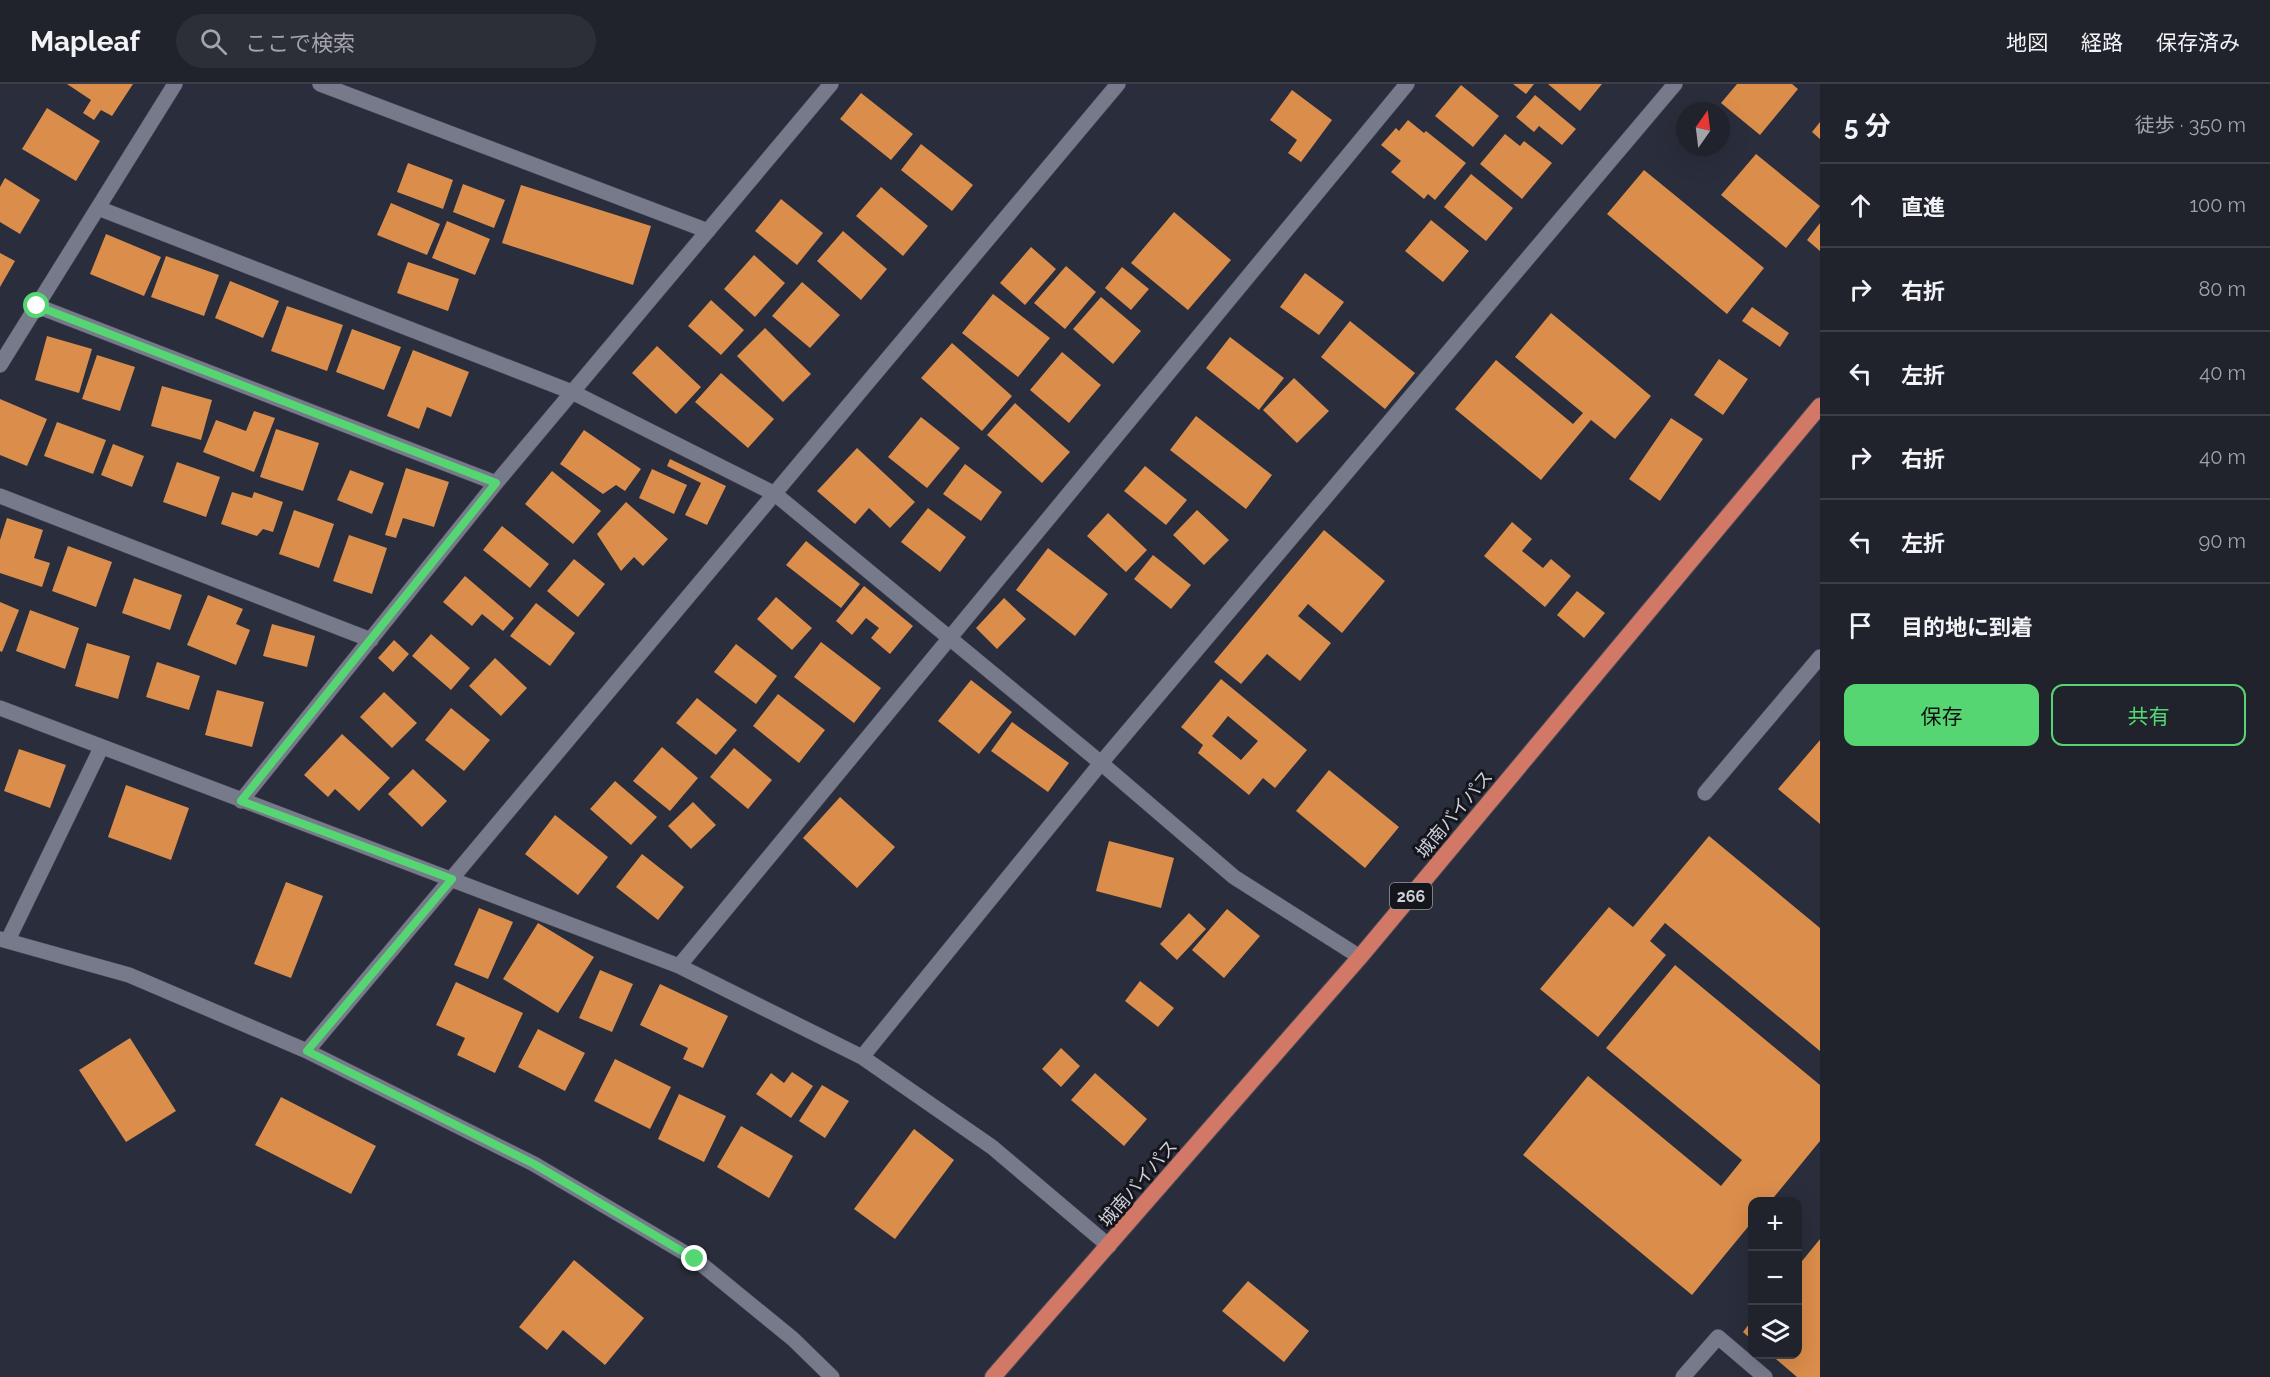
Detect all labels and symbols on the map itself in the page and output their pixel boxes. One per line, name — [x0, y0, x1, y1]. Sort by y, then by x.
north arrow — [1676, 102, 1730, 156]
route start — [23, 292, 49, 318]
street label: 城南バイパス — [1411, 766, 1497, 862]
road number: 266 — [1390, 883, 1432, 909]
street label: 城南バイパス — [1095, 1135, 1181, 1231]
route end — [681, 1245, 707, 1271]

